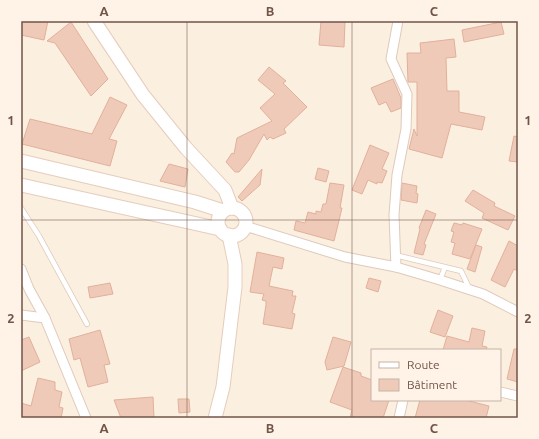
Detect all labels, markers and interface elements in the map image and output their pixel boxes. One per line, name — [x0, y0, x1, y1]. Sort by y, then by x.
text: A — [99, 4, 109, 18]
text: B — [266, 4, 275, 18]
text: C — [430, 4, 439, 18]
text: 1 — [7, 113, 15, 127]
text: 1 — [524, 113, 532, 127]
text: 2 — [7, 311, 15, 325]
text: 2 — [524, 311, 532, 325]
legend — [371, 349, 501, 401]
text: Route — [407, 358, 440, 371]
text: Bâtiment — [407, 378, 457, 391]
text: A — [99, 421, 109, 435]
text: B — [266, 421, 275, 435]
text: C — [430, 421, 439, 435]

